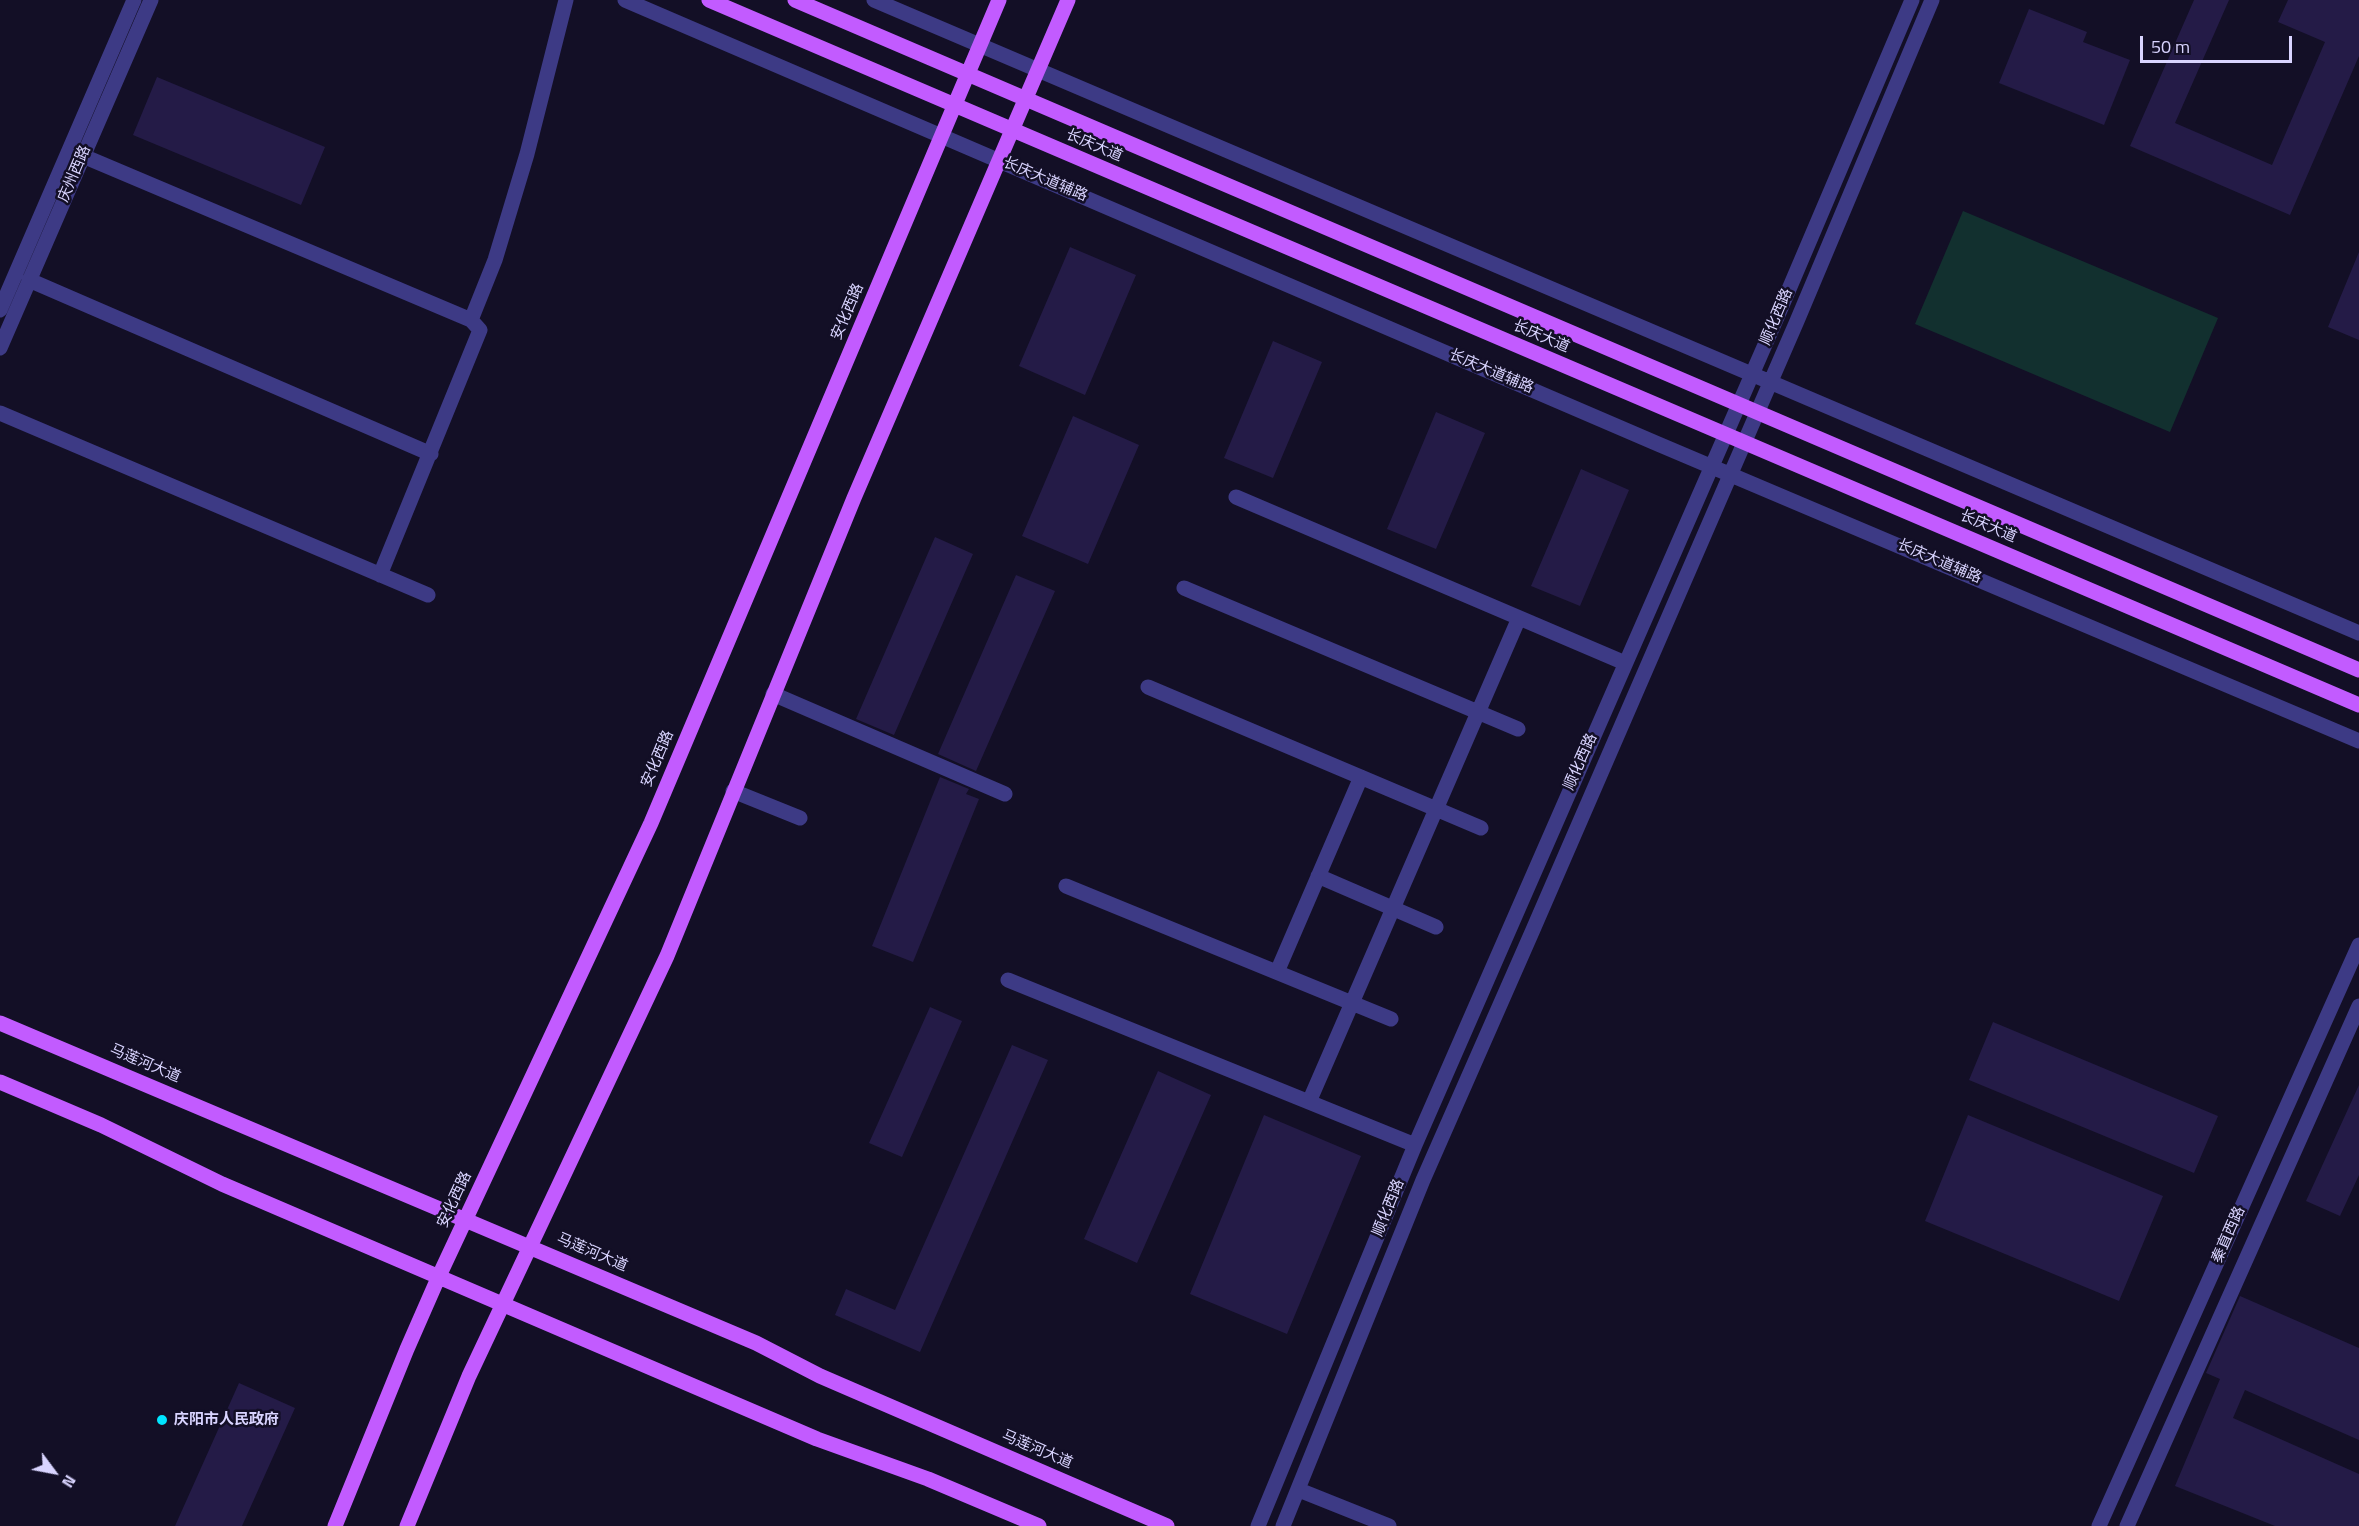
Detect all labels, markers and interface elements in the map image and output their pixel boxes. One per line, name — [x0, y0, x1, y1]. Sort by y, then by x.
scale bar — [2143, 24, 2294, 62]
text: 50 m — [2151, 33, 2190, 60]
street label: 长庆大道 — [1063, 126, 1125, 166]
street label: 庆州西路 — [55, 143, 95, 205]
street label: 长庆大道辅路 — [1000, 154, 1090, 206]
street label: 安化西路 — [828, 281, 868, 343]
street label: 顺化西路 — [1757, 286, 1797, 348]
street label: 长庆大道 — [1510, 317, 1572, 357]
street label: 长庆大道辅路 — [1446, 346, 1536, 398]
street label: 长庆大道 — [1957, 507, 2019, 547]
street label: 长庆大道辅路 — [1894, 536, 1984, 588]
street label: 安化西路 — [638, 728, 678, 790]
street label: 顺化西路 — [1561, 731, 1601, 793]
street label: 马莲河大道 — [107, 1041, 183, 1087]
street label: 安化西路 — [434, 1169, 476, 1231]
street label: 顺化西路 — [1369, 1177, 1409, 1239]
street label: 秦直西路 — [2209, 1204, 2249, 1266]
street label: 马莲河大道 — [554, 1230, 630, 1276]
place label: 庆阳市人民政府 — [174, 1411, 279, 1429]
marker: 庆阳市人民政府 — [155, 1413, 169, 1427]
street label: 马莲河大道 — [999, 1427, 1075, 1473]
north arrow — [24, 1442, 84, 1502]
text: N — [56, 1470, 82, 1493]

